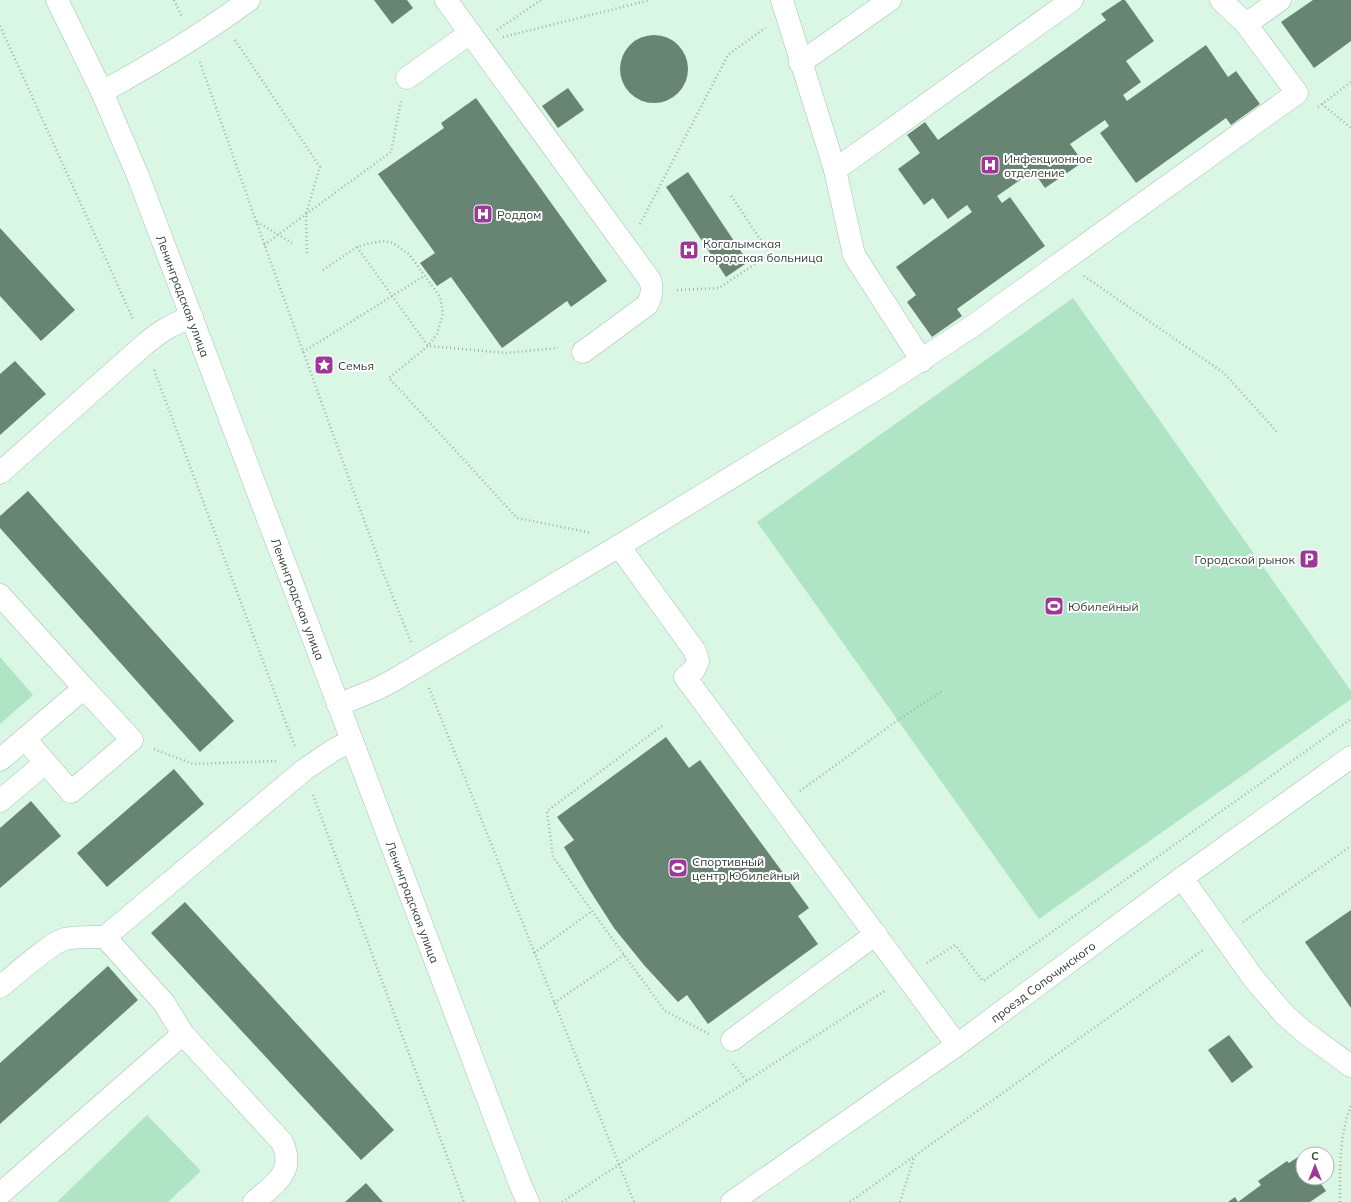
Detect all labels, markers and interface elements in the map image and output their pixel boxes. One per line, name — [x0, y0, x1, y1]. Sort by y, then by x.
place label: Инфекционное отделение — [1004, 151, 1093, 180]
hospital icon: Инфекционное отделение — [979, 154, 1001, 176]
hospital icon: Роддом — [472, 203, 494, 225]
place label: Роддом — [497, 207, 541, 222]
street label: Ленинградская улица — [154, 233, 213, 359]
place label: Когалымская городская больница — [703, 236, 823, 265]
hospital icon: Когалымская городская больница — [678, 239, 700, 261]
place icon: Семья — [313, 354, 335, 376]
place label: Семья — [338, 358, 374, 373]
street label: Ленинградская улица — [268, 536, 328, 662]
parking icon: Городской рынок — [1298, 548, 1320, 570]
place label: Городской рынок — [1195, 552, 1296, 567]
sports icon: Юбилейный — [1043, 595, 1065, 617]
place label: Юбилейный — [1068, 599, 1139, 614]
street label: Ленинградская улица — [383, 839, 443, 965]
place label: Спортивный центр Юбилейный — [692, 854, 800, 883]
sports icon: Спортивный центр Юбилейный — [667, 857, 689, 879]
street label: проезд Сопочинского — [987, 938, 1098, 1025]
north arrow — [1295, 1146, 1335, 1186]
text: С — [1311, 1149, 1319, 1163]

